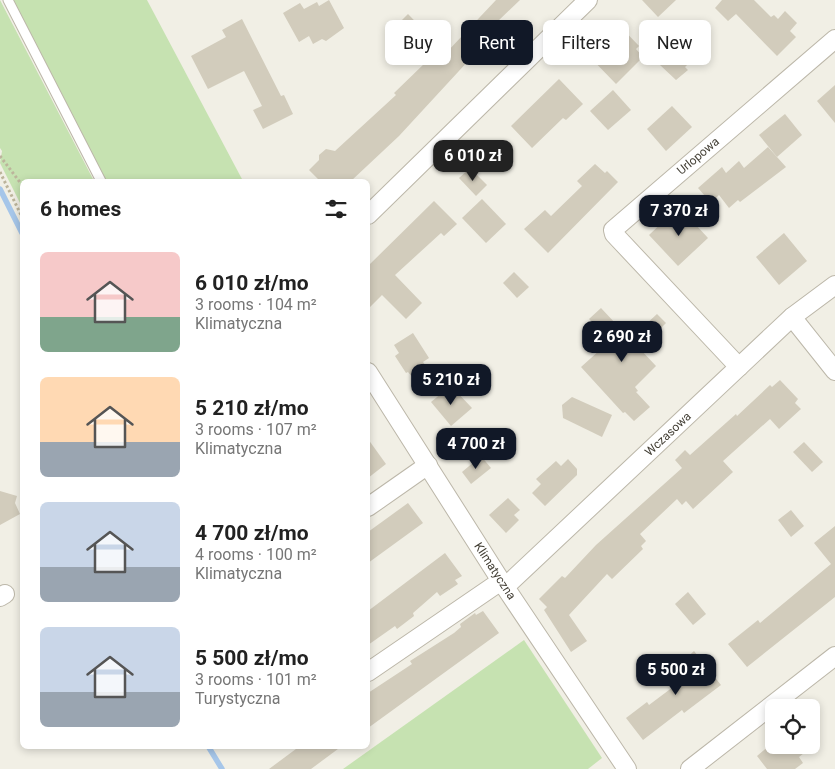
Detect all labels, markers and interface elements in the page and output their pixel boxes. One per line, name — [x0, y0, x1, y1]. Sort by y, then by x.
chip: Buy — [385, 20, 451, 65]
chip: Rent — [461, 20, 533, 65]
chip: Filters — [543, 20, 629, 65]
chip: New — [639, 20, 711, 65]
street label: Urlopowa — [674, 134, 722, 178]
pin: 6 010 zł — [421, 140, 525, 182]
text: 6 010 zł — [444, 146, 502, 165]
pin: 7 370 zł — [627, 194, 731, 237]
icon: filters — [322, 195, 350, 223]
text: 6 homes — [40, 197, 121, 221]
text: 7 370 zł — [650, 201, 708, 220]
text: 6 010 zł/mo — [195, 271, 309, 295]
icon: home — [80, 272, 140, 332]
text: 3 rooms · 104 m² — [195, 295, 317, 314]
text: Klimatyczna — [195, 314, 282, 333]
pin: 2 690 zł — [570, 320, 674, 363]
text: 2 690 zł — [593, 327, 651, 346]
pin: 5 210 zł — [399, 364, 503, 406]
text: 5 210 zł — [422, 370, 480, 389]
text: 5 210 zł/mo — [195, 396, 309, 420]
icon: home — [80, 397, 140, 457]
street label: Wczasowa — [642, 409, 694, 459]
text: 3 rooms · 107 m² — [195, 420, 317, 439]
pin: 4 700 zł — [424, 428, 528, 470]
text: 4 700 zł — [447, 434, 505, 453]
text: Klimatyczna — [195, 439, 282, 458]
text: 4 700 zł/mo — [195, 521, 309, 545]
icon: home — [80, 522, 140, 582]
street label: Klimatyczna — [471, 540, 519, 602]
text: 4 rooms · 100 m² — [195, 545, 317, 564]
text: Klimatyczna — [195, 564, 282, 583]
text: 5 500 zł/mo — [195, 646, 309, 670]
icon: home — [80, 647, 140, 707]
pin: 5 500 zł — [624, 654, 728, 696]
text: 5 500 zł — [647, 660, 705, 679]
text: 3 rooms · 101 m² — [195, 670, 317, 689]
text: Turystyczna — [195, 689, 281, 708]
map controls — [765, 699, 820, 754]
button: locate — [765, 699, 820, 754]

